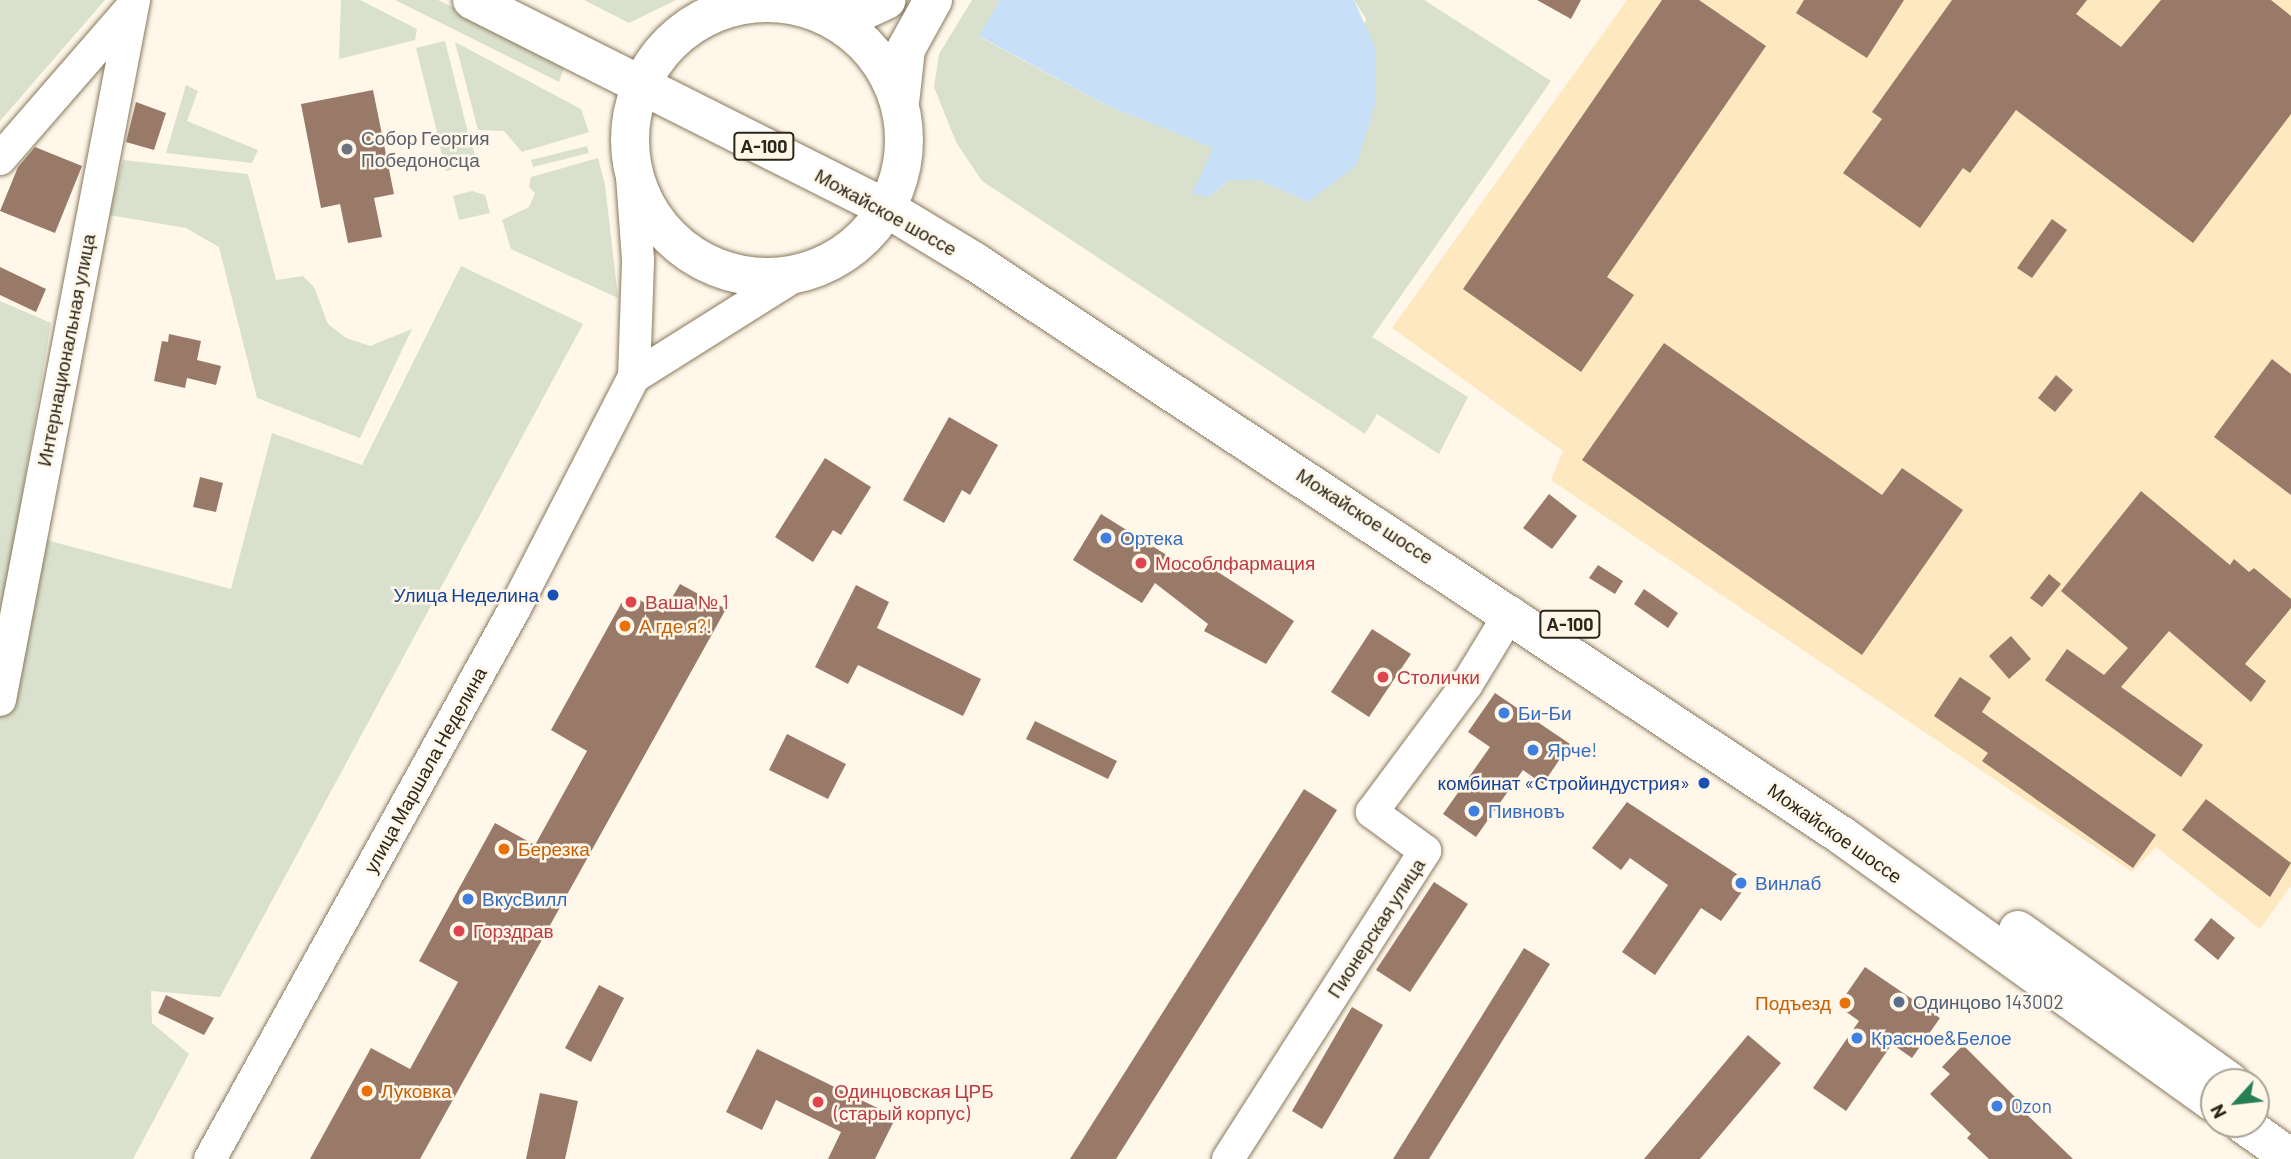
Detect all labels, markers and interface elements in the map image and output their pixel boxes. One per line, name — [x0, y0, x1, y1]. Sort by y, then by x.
place label: Собор Георгия Победоносца — [361, 127, 490, 171]
road number: А-100 — [732, 132, 796, 160]
marker: Собор Георгия Победоносца — [339, 141, 355, 157]
street label: Можайское шоссе — [811, 164, 961, 260]
street label: Интернациональная улица — [32, 232, 100, 468]
street label: Можайское шоссе — [1292, 463, 1438, 569]
place label: Ортека — [1120, 527, 1183, 549]
marker: Ортека — [1098, 530, 1114, 546]
place label: Мособлфармация — [1155, 552, 1315, 574]
marker: Мособлфармация — [1133, 555, 1149, 571]
place label: Улица Неделина — [394, 584, 539, 606]
marker: Улица Неделина — [545, 587, 561, 603]
place label: Ваша № 1 — [645, 591, 729, 613]
marker: Ваша № 1 — [623, 594, 639, 610]
road number: А-100 — [1538, 610, 1602, 638]
place label: А где я?! — [639, 615, 712, 637]
marker: А где я?! — [617, 618, 633, 634]
street label: улица Маршала Неделина — [359, 663, 491, 877]
place label: Столички — [1397, 666, 1480, 688]
marker: Столички — [1375, 669, 1391, 685]
place label: Би-Би — [1518, 702, 1572, 724]
marker: Би-Би — [1496, 705, 1512, 721]
place label: Ярче! — [1547, 739, 1597, 761]
marker: Ярче! — [1525, 742, 1541, 758]
place label: комбинат «Стройиндустрия» — [1438, 772, 1690, 794]
marker: комбинат «Стройиндустрия» — [1696, 775, 1712, 791]
street label: Можайское шоссе — [1763, 778, 1907, 888]
place label: Пивновъ — [1488, 800, 1565, 822]
marker: Пивновъ — [1466, 803, 1482, 819]
place label: Березка — [518, 838, 590, 860]
marker: Березка — [496, 841, 512, 857]
street label: Пионерская улица — [1322, 854, 1430, 1002]
place label: Винлаб — [1755, 872, 1821, 894]
marker: Винлаб — [1733, 875, 1749, 891]
place label: ВкусВилл — [482, 888, 567, 910]
marker: ВкусВилл — [460, 891, 476, 907]
place label: Горздрав — [473, 920, 554, 942]
marker: Горздрав — [451, 923, 467, 939]
place label: Одинцово 143002 — [1913, 991, 2064, 1013]
place label: Подъезд — [1755, 992, 1831, 1014]
marker: Одинцово 143002 — [1891, 994, 1907, 1010]
marker: Подъезд — [1837, 995, 1853, 1011]
place label: Красное&Белое — [1871, 1027, 2012, 1049]
marker: Красное&Белое — [1849, 1030, 1865, 1046]
north arrow — [2200, 1068, 2270, 1138]
place label: Луковка — [381, 1080, 452, 1102]
place label: Одинцовская ЦРБ (старый корпус) — [834, 1080, 994, 1124]
marker: Луковка — [359, 1083, 375, 1099]
marker: Одинцовская ЦРБ (старый корпус) — [808, 1092, 828, 1112]
place label: Ozon — [2011, 1095, 2052, 1117]
marker: Ozon — [1989, 1098, 2005, 1114]
text: N — [2205, 1101, 2231, 1123]

